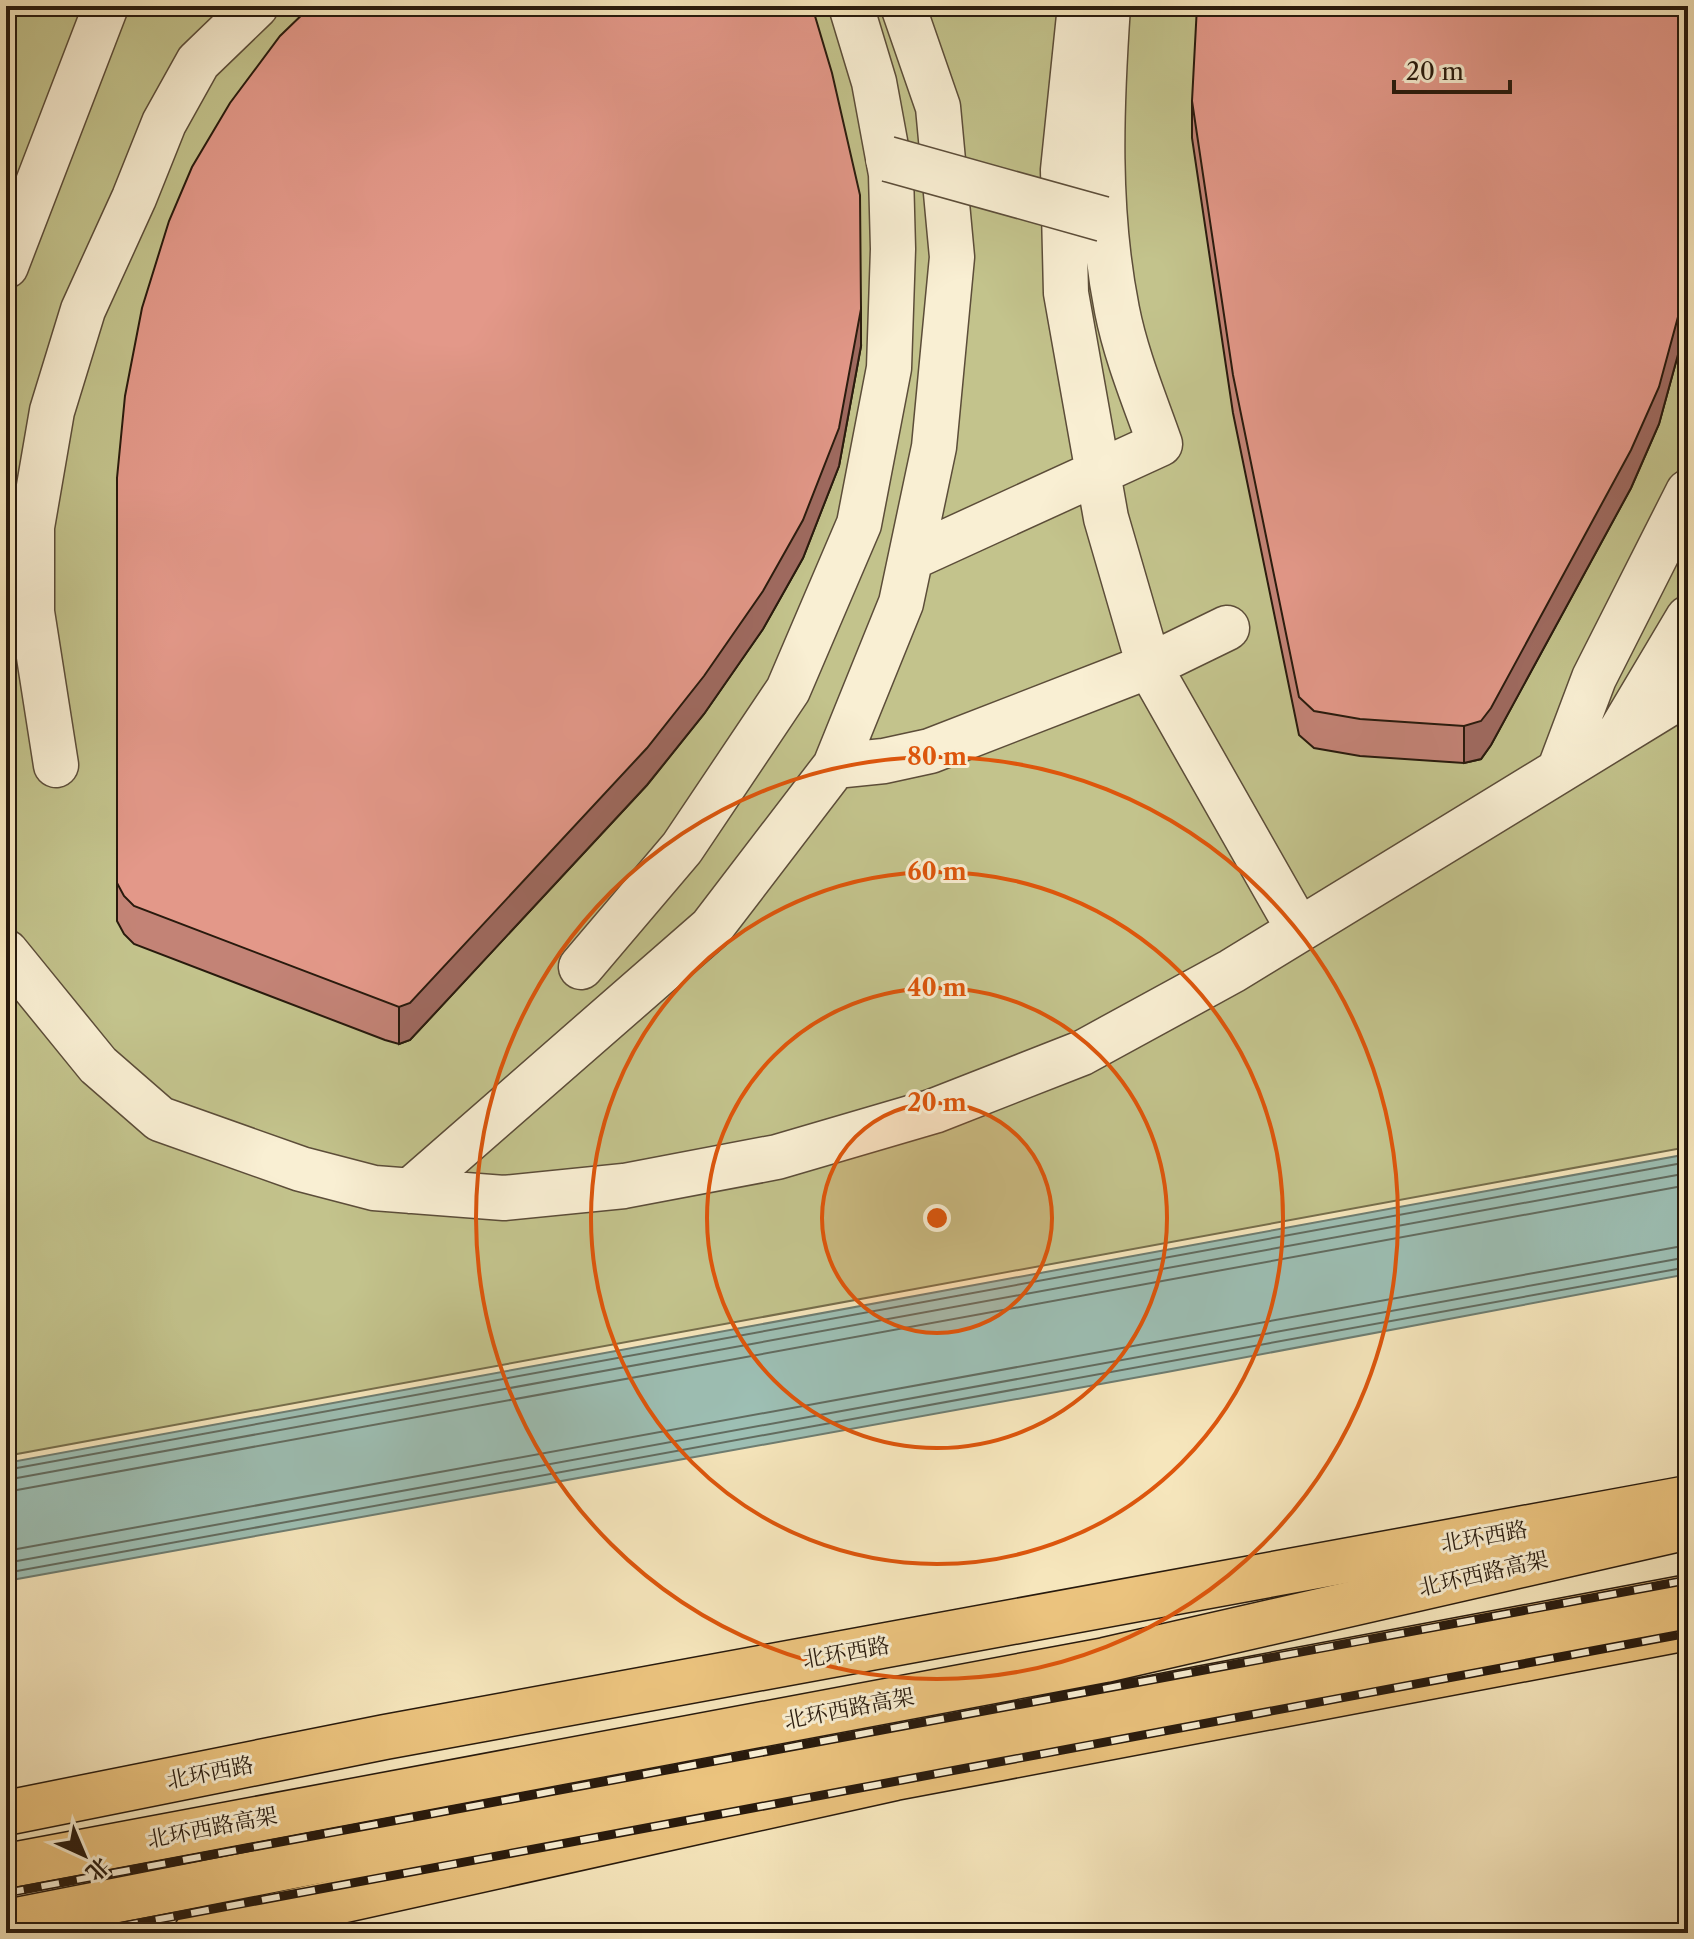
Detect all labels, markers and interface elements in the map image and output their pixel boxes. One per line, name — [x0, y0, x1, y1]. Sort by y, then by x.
scale bar — [1394, 44, 1510, 94]
text: 20 m — [1406, 57, 1464, 86]
text: 80 m — [907, 742, 967, 771]
text: 60 m — [907, 857, 967, 886]
text: 40 m — [907, 973, 967, 1002]
text: 20 m — [907, 1088, 967, 1117]
centre of rings — [923, 1204, 951, 1232]
street label: 北环西路 — [1438, 1516, 1530, 1557]
street label: 北环西路高架 — [1416, 1545, 1550, 1601]
street label: 北环西路 — [800, 1632, 892, 1673]
street label: 北环西路高架 — [782, 1683, 916, 1734]
street label: 北环西路 — [164, 1751, 256, 1794]
street label: 北环西路高架 — [145, 1802, 279, 1853]
north arrow — [44, 1815, 124, 1895]
text: 北 — [80, 1852, 115, 1886]

